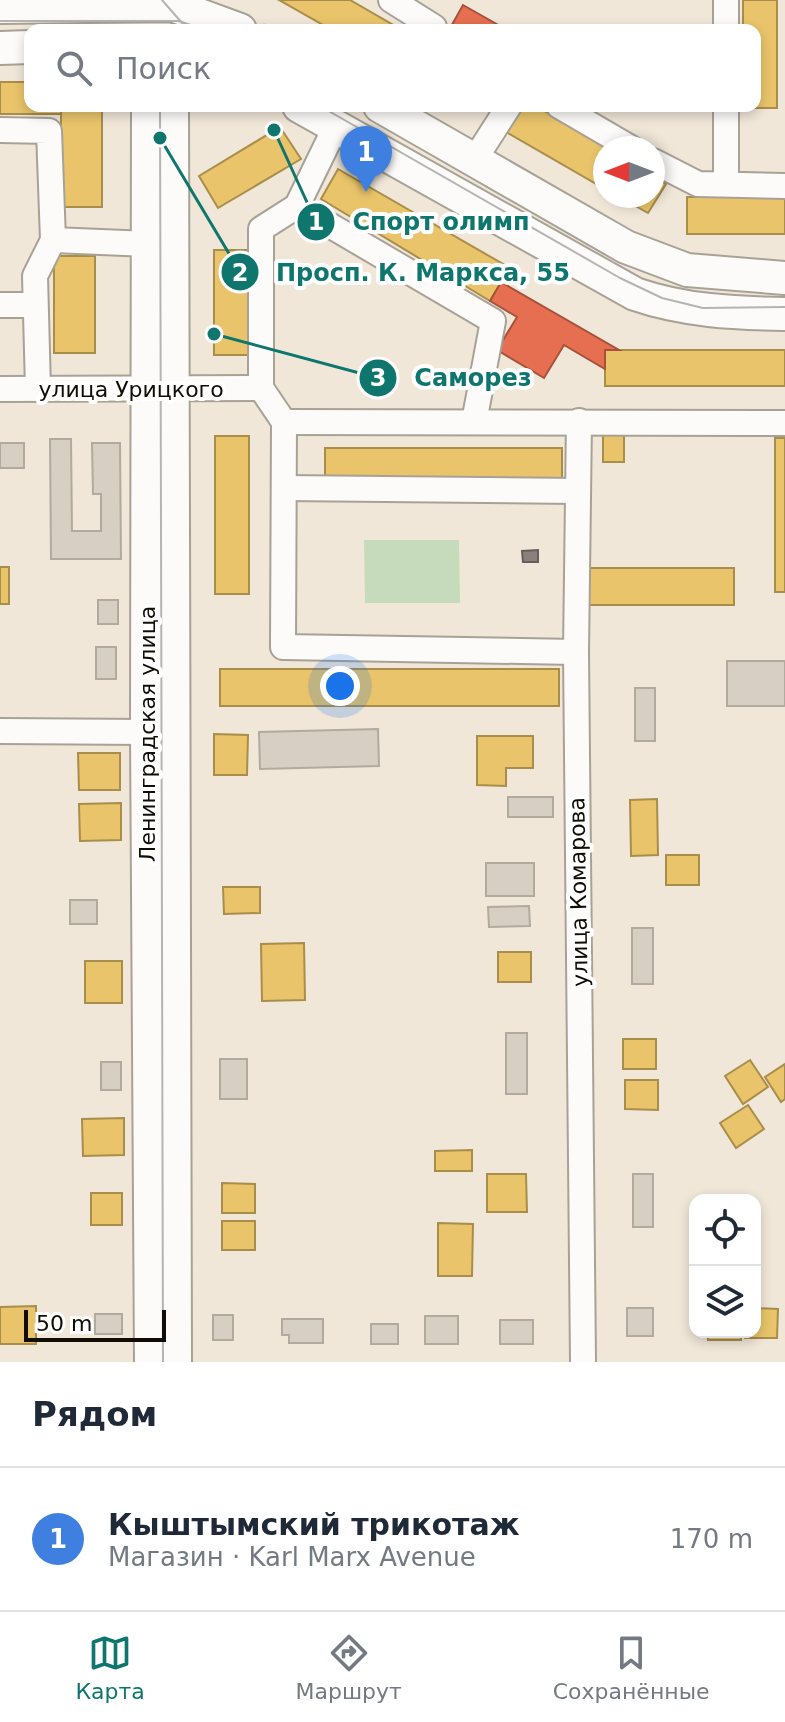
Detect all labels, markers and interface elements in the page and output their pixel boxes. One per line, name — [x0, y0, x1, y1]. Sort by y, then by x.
search box — [24, 24, 761, 112]
icon: search — [52, 46, 96, 90]
text: Поиск — [116, 51, 211, 86]
pin: 1 — [340, 126, 392, 192]
north arrow — [593, 136, 665, 208]
callout: Спорт олимп — [296, 198, 545, 246]
text: 1 — [308, 208, 324, 236]
text: Спорт олимп — [352, 208, 530, 236]
callout: Просп. К. Маркса, 55 — [220, 248, 586, 296]
text: 2 — [232, 259, 248, 287]
text: Просп. К. Маркса, 55 — [276, 259, 570, 287]
callout: Саморез — [358, 354, 547, 402]
text: 3 — [370, 364, 386, 392]
text: Саморез — [414, 364, 532, 392]
street label: улица Урицкого — [38, 377, 224, 402]
street label: Ленинградская улица — [135, 606, 160, 862]
your location — [320, 666, 360, 706]
street label: улица Комарова — [564, 797, 593, 987]
map controls — [689, 1194, 761, 1338]
button: locate — [689, 1194, 761, 1266]
button: layers — [689, 1266, 761, 1338]
scale bar — [24, 1306, 166, 1342]
text: 50 m — [36, 1311, 92, 1336]
text: Рядом — [32, 1394, 157, 1434]
text: Кыштымский трикотаж — [108, 1507, 520, 1542]
text: 1 — [49, 1524, 67, 1554]
text: 170 m — [670, 1524, 753, 1554]
text: Магазин · Karl Marx Avenue — [108, 1542, 476, 1572]
tab: Карта — [75, 1631, 145, 1704]
tab: Маршрут — [296, 1631, 402, 1704]
tab: Сохранённые — [553, 1631, 710, 1704]

